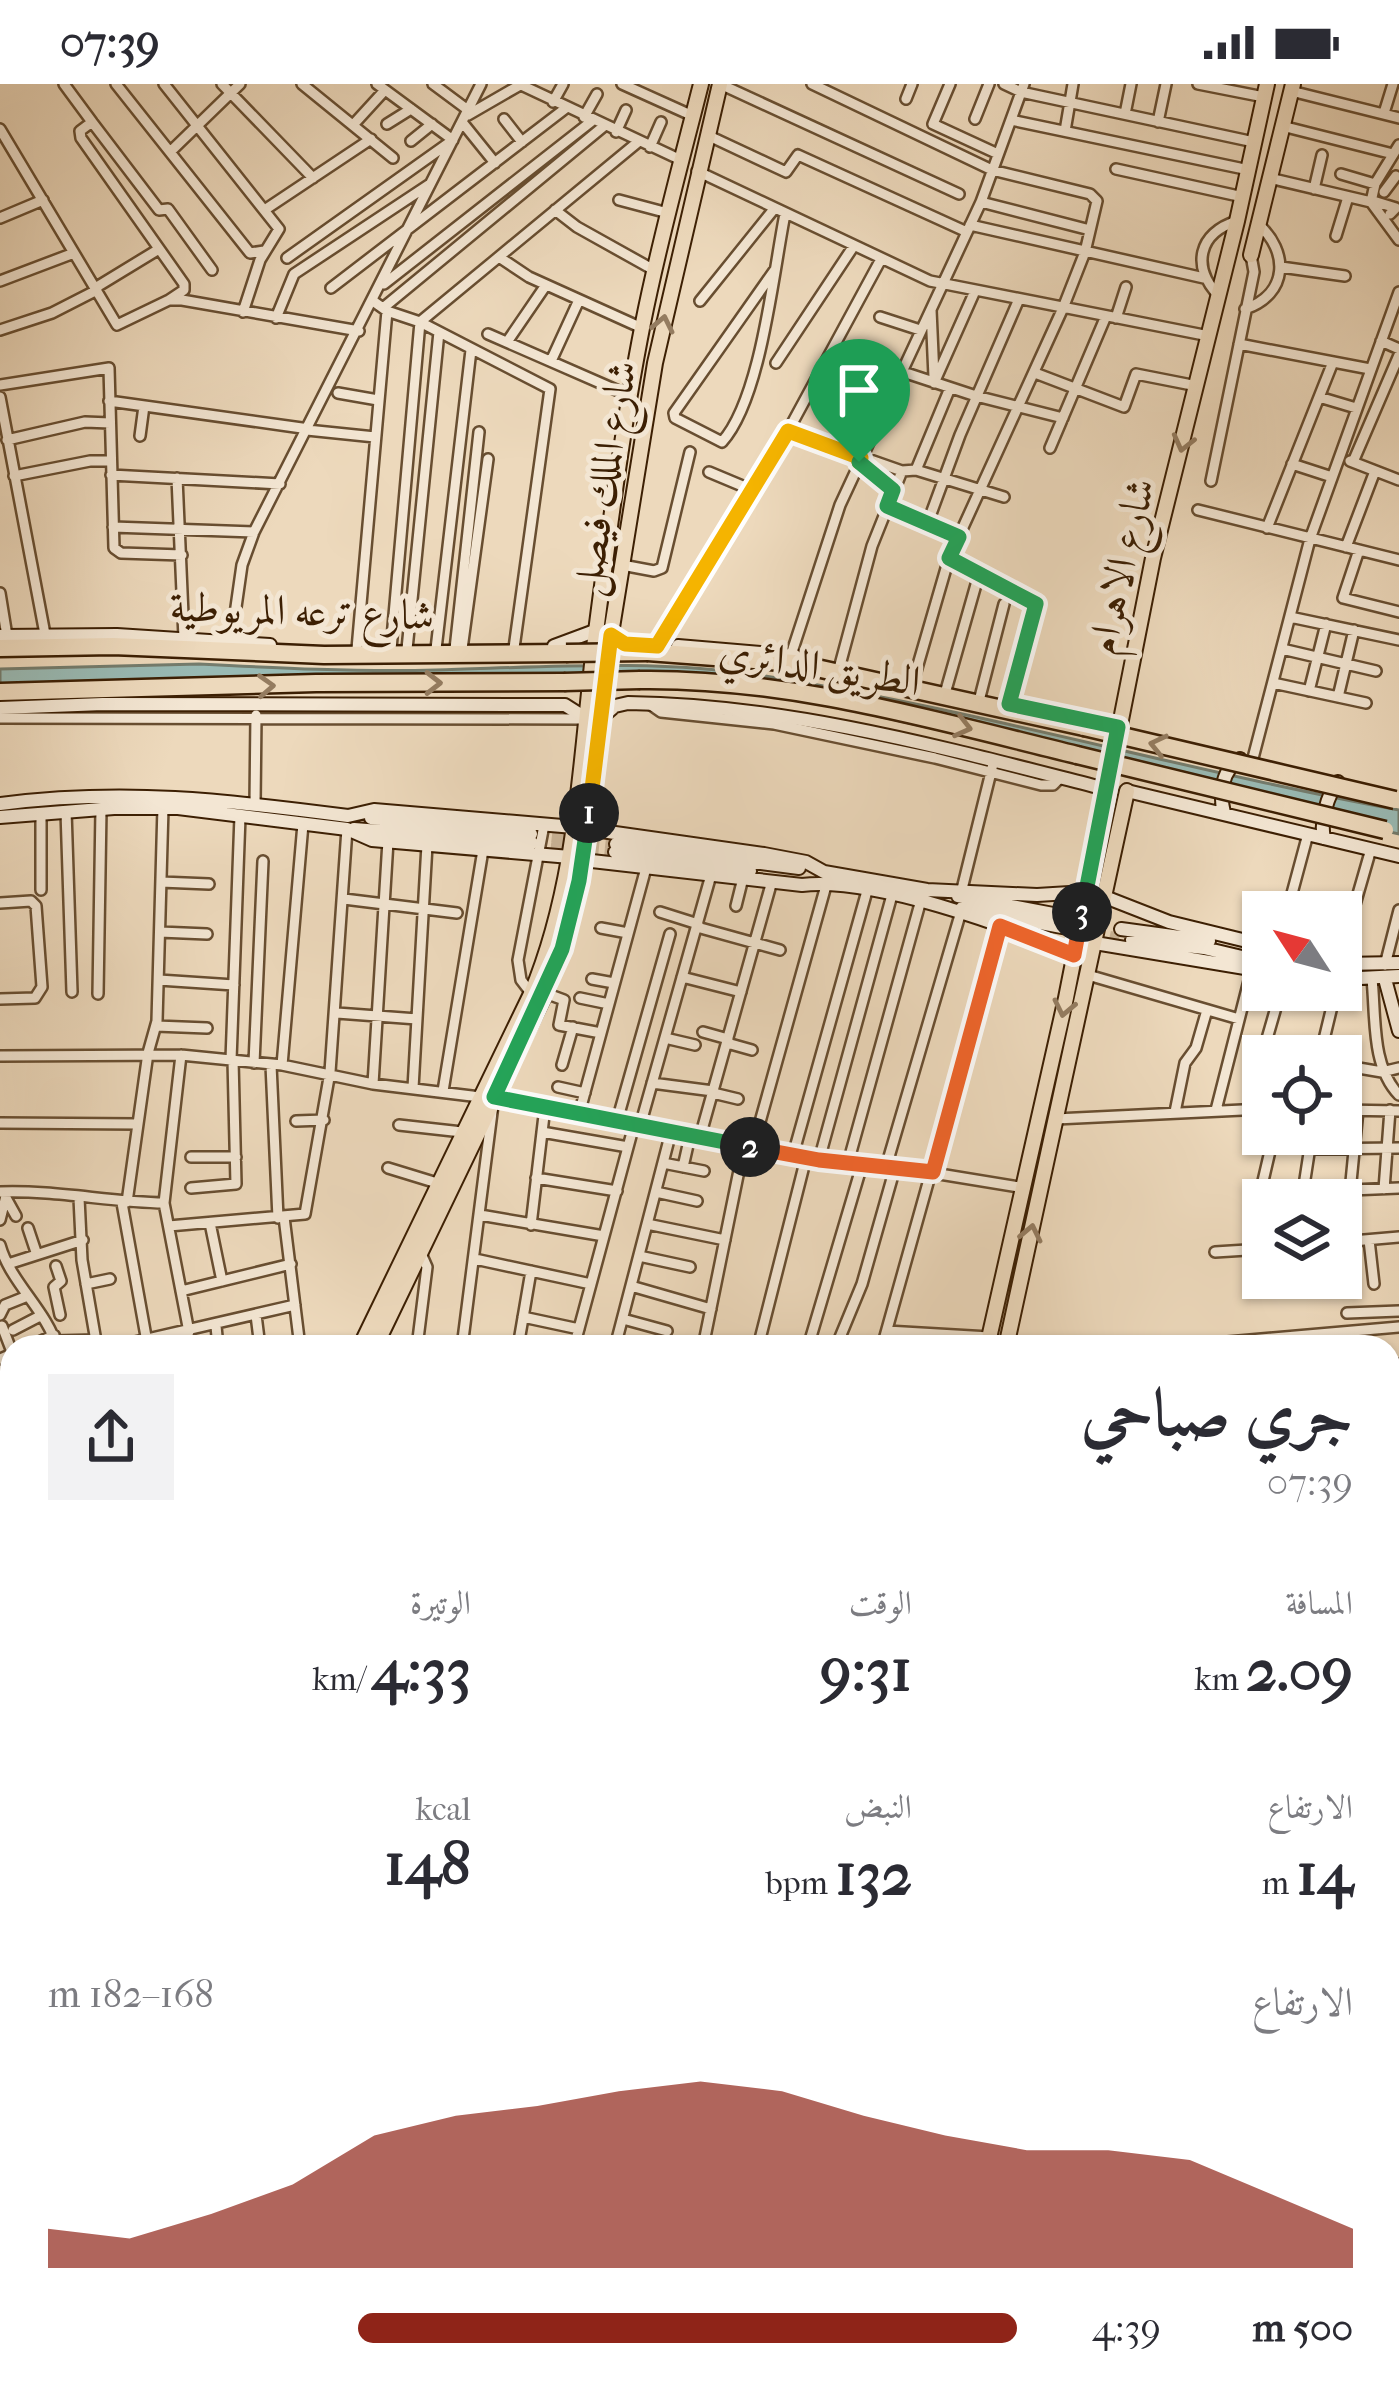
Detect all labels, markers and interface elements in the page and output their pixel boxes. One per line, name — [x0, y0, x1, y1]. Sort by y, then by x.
text: 07:39 — [60, 16, 160, 69]
one-way arrow — [649, 314, 674, 334]
pin — [808, 339, 910, 462]
street label: شارع الملك فيصل — [562, 357, 657, 601]
icon: arrive — [826, 357, 892, 423]
one-way arrow — [1172, 433, 1197, 453]
street label: شارع الاهرام — [1077, 473, 1176, 662]
street label: شارع ترعه المريوطية — [168, 582, 435, 651]
street label: الطريق الدائري — [715, 626, 924, 713]
one-way arrow — [425, 670, 443, 696]
one-way arrow — [257, 673, 276, 699]
one-way arrow — [952, 713, 972, 738]
one-way arrow — [1148, 734, 1168, 759]
pin: 1 — [559, 783, 619, 843]
text: 1 — [583, 793, 595, 832]
pin: 3 — [1052, 882, 1112, 942]
north arrow — [1242, 891, 1362, 1011]
map controls — [1242, 891, 1362, 1299]
text: 3 — [1075, 892, 1089, 931]
one-way arrow — [1052, 997, 1078, 1017]
button: locate — [1242, 1035, 1362, 1155]
pin: 2 — [720, 1117, 780, 1177]
text: 2 — [742, 1127, 758, 1166]
button: layers — [1242, 1179, 1362, 1299]
one-way arrow — [1018, 1223, 1043, 1243]
button: share — [48, 1374, 174, 1500]
text: جري صباحي — [1081, 1375, 1353, 1452]
text: 07:39 — [1267, 1459, 1353, 1505]
text: الوتيرة — [410, 1584, 471, 1623]
text: الوقت — [849, 1584, 912, 1623]
text: المسافة — [1286, 1584, 1353, 1623]
text: 4:33 — [372, 1635, 471, 1706]
text: 9:31 — [820, 1635, 912, 1706]
text: 2.09 — [1246, 1635, 1353, 1706]
text: /km — [312, 1660, 372, 1699]
text: km — [1195, 1660, 1246, 1699]
text: النبض — [844, 1788, 912, 1827]
text: الارتفاع — [1267, 1788, 1353, 1827]
text: kcal — [415, 1790, 471, 1829]
text: 148 — [384, 1829, 471, 1900]
text: 132 — [835, 1839, 912, 1910]
text: 14 — [1296, 1839, 1353, 1910]
text: bpm — [766, 1864, 835, 1903]
text: m — [1262, 1864, 1296, 1903]
text: 168–182 m — [48, 1971, 214, 2017]
text: الارتفاع — [1252, 1979, 1353, 2025]
text: 4:39 — [1092, 2305, 1161, 2351]
text: 500 m — [1252, 2305, 1353, 2351]

